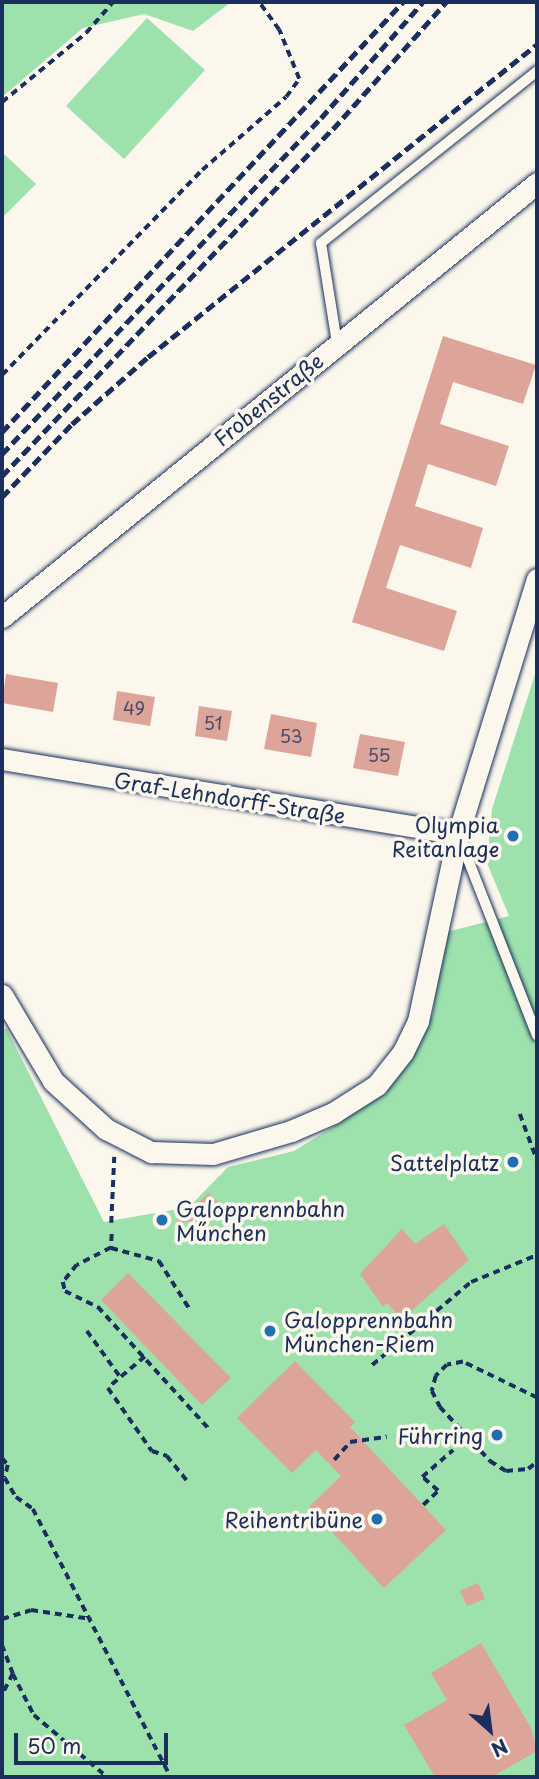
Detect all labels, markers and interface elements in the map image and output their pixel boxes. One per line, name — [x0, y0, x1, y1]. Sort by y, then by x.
street label: Frobenstraße — [208, 347, 328, 451]
house number: 49 — [123, 697, 145, 719]
house number: 51 — [203, 712, 223, 734]
house number: 53 — [279, 725, 303, 747]
house number: 55 — [367, 744, 391, 766]
street label: Graf-Lehndorff-Straße — [112, 766, 348, 828]
place label: Olympia Reitanlage — [392, 811, 499, 861]
marker: Olympia Reitanlage — [505, 828, 521, 844]
place label: Sattelplatz — [390, 1149, 499, 1175]
marker: Sattelplatz — [505, 1154, 521, 1170]
place label: Galopprennbahn Műnchen — [176, 1195, 345, 1245]
marker: Galopprennbahn Műnchen — [154, 1212, 170, 1228]
place label: Galopprennbahn München-Riem — [284, 1306, 453, 1356]
marker: Galopprennbahn München-Riem — [262, 1323, 278, 1339]
place label: Führring — [397, 1422, 483, 1448]
marker: Führring — [489, 1427, 505, 1443]
place label: Reihentribüne — [225, 1506, 363, 1532]
marker: Reihentribüne — [369, 1511, 385, 1527]
north arrow — [455, 1695, 525, 1765]
scale bar — [18, 1720, 172, 1764]
text: 50 m — [27, 1729, 81, 1761]
text: N — [487, 1733, 513, 1764]

